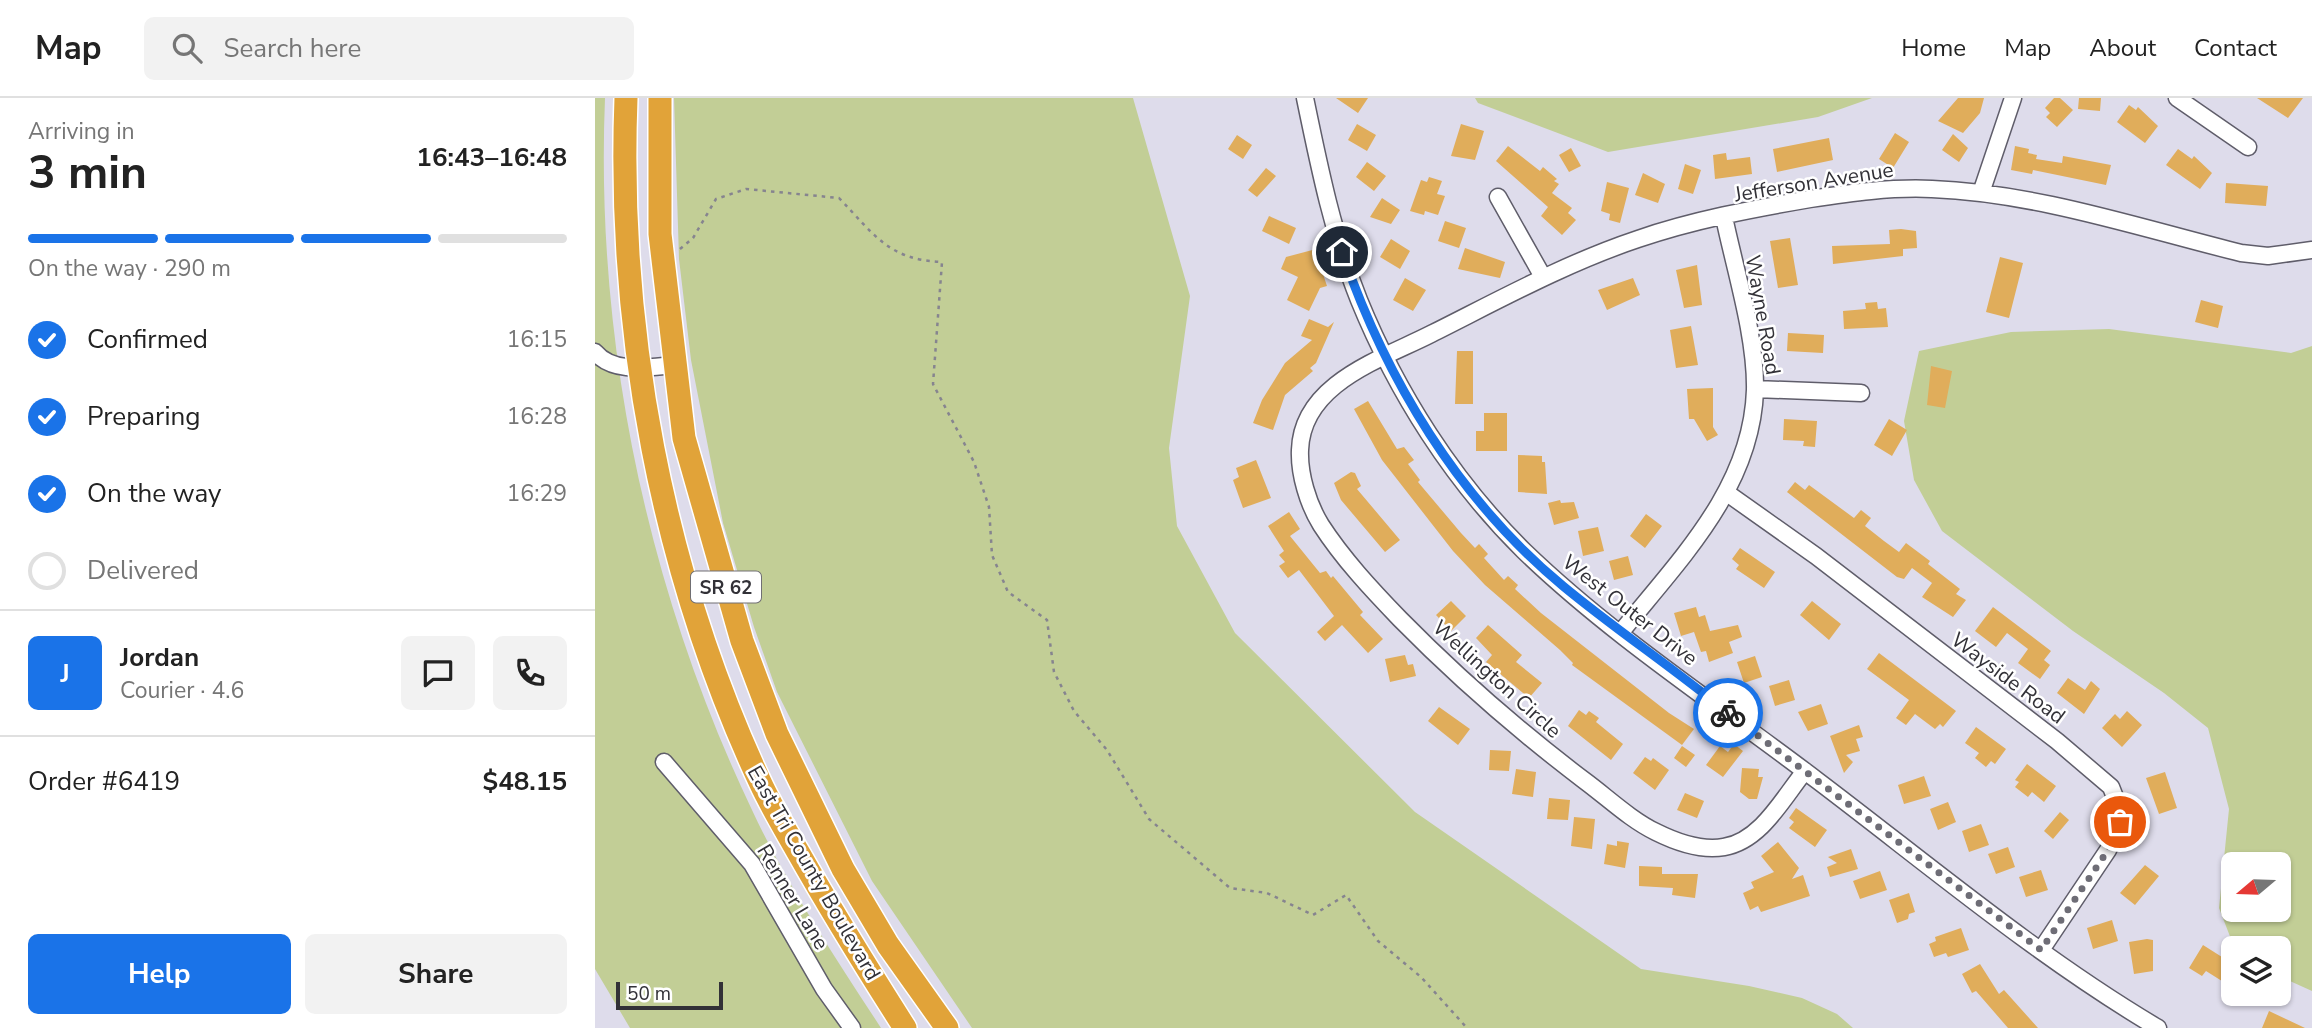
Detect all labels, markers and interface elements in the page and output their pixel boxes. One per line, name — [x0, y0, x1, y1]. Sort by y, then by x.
search box — [144, 17, 634, 80]
text: Map — [35, 26, 102, 71]
icon: search — [168, 29, 206, 67]
text: Search here — [224, 31, 361, 66]
text: Home — [1901, 32, 1966, 64]
text: Map — [2004, 32, 2051, 64]
text: About — [2089, 32, 2156, 64]
text: Contact — [2194, 32, 2277, 64]
text: Arriving in — [28, 116, 135, 147]
text: 16:43–16:48 — [416, 140, 567, 175]
text: 3 min — [28, 141, 147, 204]
street label: Jefferson Avenue — [1732, 156, 1895, 209]
pin — [1312, 222, 1372, 282]
icon: home — [1323, 233, 1361, 271]
text: On the way · 290 m — [28, 253, 231, 284]
street label: Wayne Road — [1739, 253, 1787, 377]
icon: check — [28, 321, 66, 359]
text: Confirmed — [87, 322, 208, 357]
text: 16:15 — [507, 324, 567, 355]
icon: check — [28, 398, 66, 436]
text: Preparing — [87, 399, 200, 434]
text: 16:28 — [507, 401, 567, 432]
icon: check — [28, 475, 66, 513]
text: On the way — [87, 476, 221, 511]
text: 16:29 — [507, 478, 567, 509]
street label: West Outer Drive — [1556, 548, 1704, 672]
text: Delivered — [87, 553, 199, 588]
road number: SR 62 — [691, 572, 761, 602]
street label: Wellington Circle — [1427, 614, 1567, 744]
street label: Wayside Road — [1945, 626, 2071, 730]
button: chat — [401, 636, 475, 710]
button: phone — [493, 636, 567, 710]
text: Jordan — [120, 640, 199, 675]
text: J — [60, 656, 70, 691]
text: Courier · 4.6 — [120, 675, 244, 706]
courier — [1693, 678, 1763, 748]
icon: bike — [1709, 694, 1747, 732]
street label: East Tri County Boulevard — [741, 761, 887, 985]
text: Order #6419 — [28, 764, 180, 799]
text: $48.15 — [483, 764, 567, 799]
pin — [2090, 792, 2150, 852]
icon: bag — [2101, 803, 2139, 841]
street label: Renner Lane — [750, 839, 836, 955]
north arrow — [2221, 852, 2291, 922]
map controls — [2221, 852, 2291, 1006]
button: Help — [28, 934, 291, 1014]
button: Share — [305, 934, 567, 1014]
button: layers — [2221, 936, 2291, 1006]
scale bar — [616, 979, 723, 1011]
text: 50 m — [627, 981, 671, 1007]

